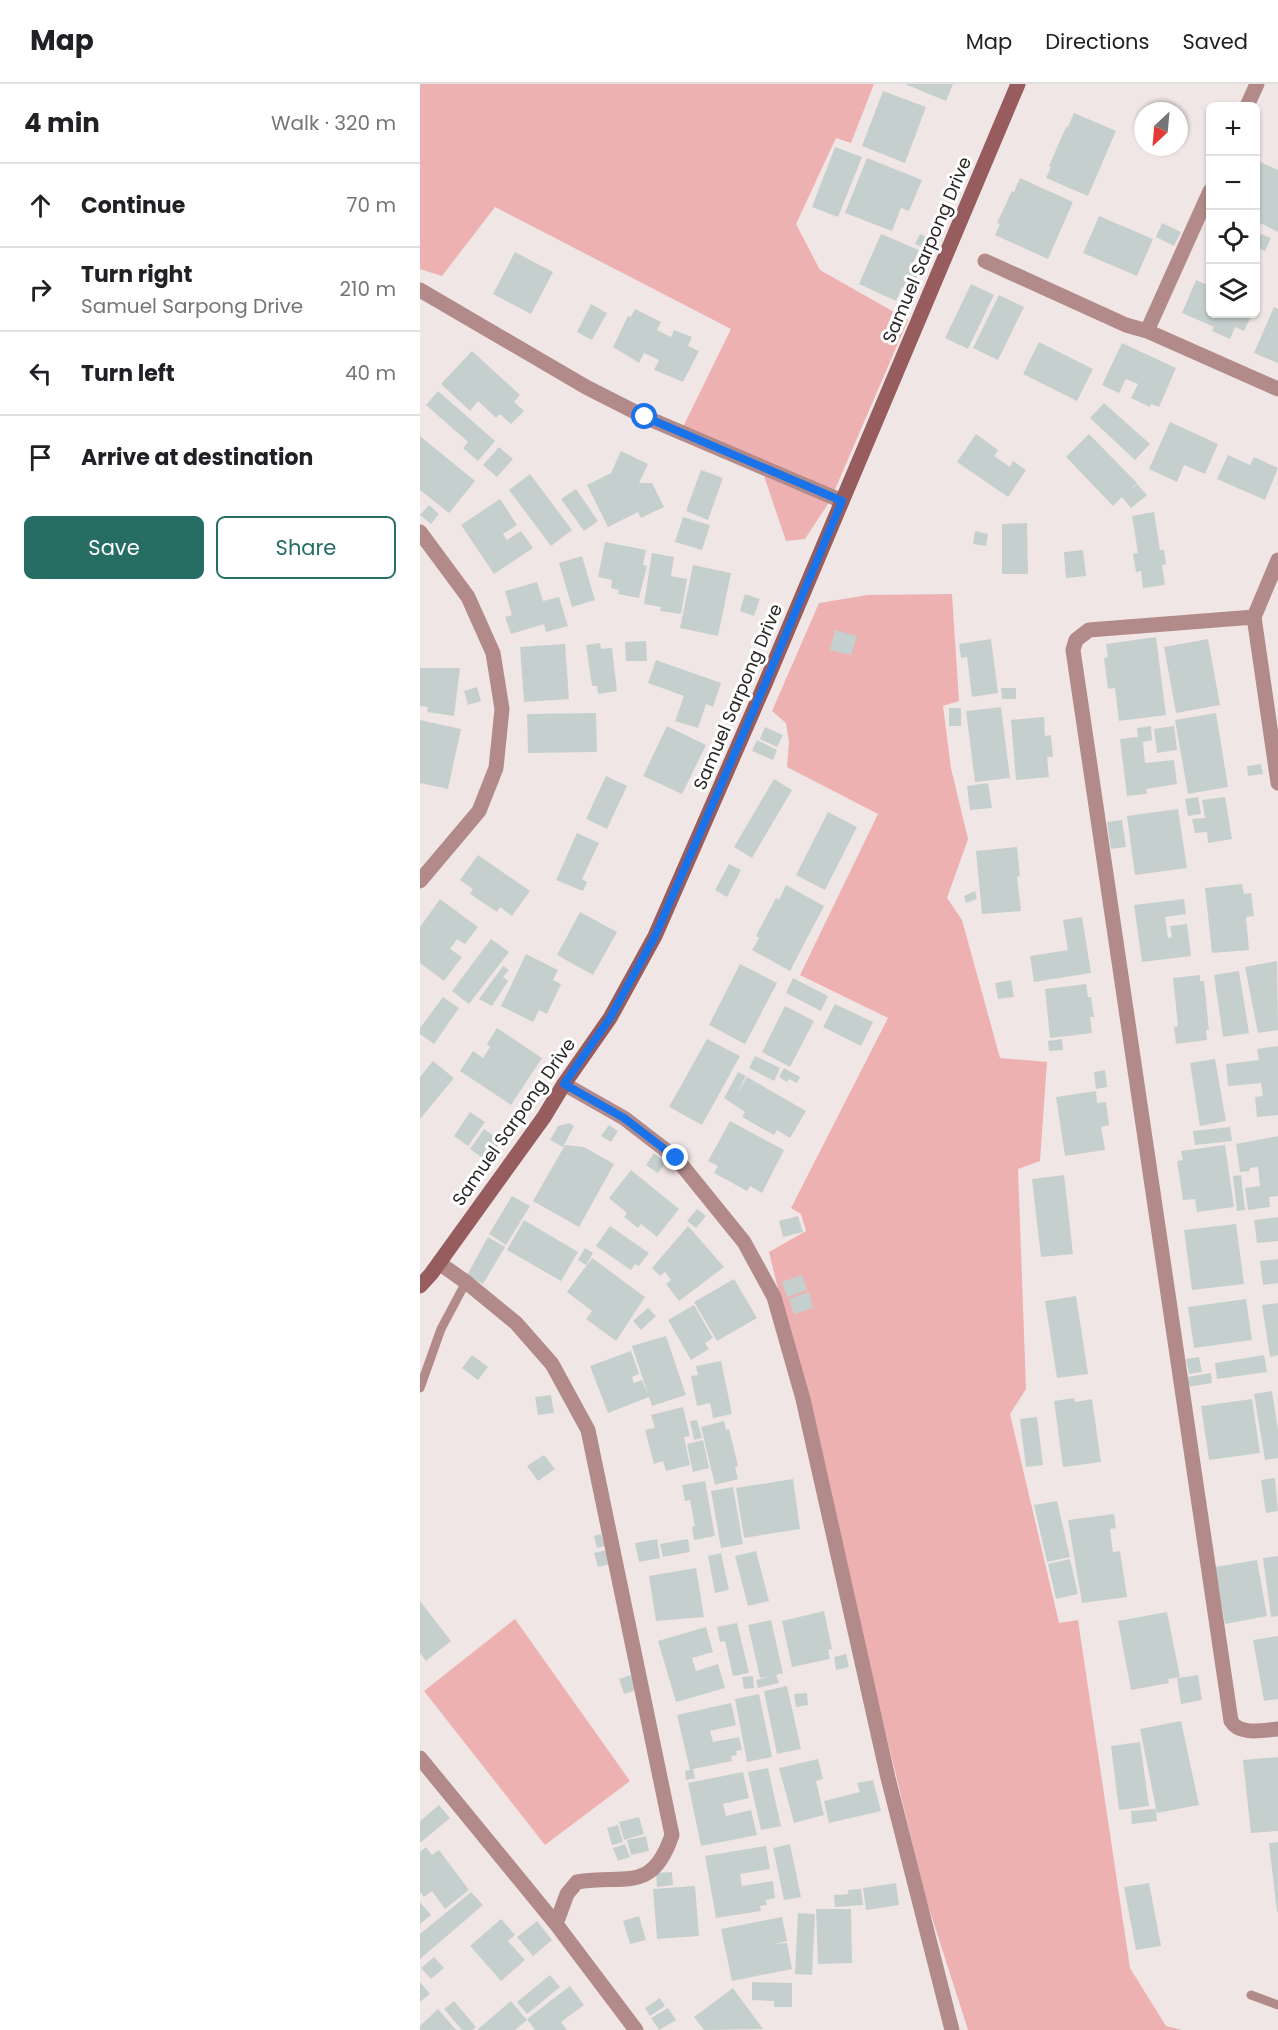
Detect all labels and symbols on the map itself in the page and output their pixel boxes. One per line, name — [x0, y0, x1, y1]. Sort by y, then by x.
north arrow — [1134, 102, 1188, 156]
street label: Samuel Sarpong Drive — [876, 153, 977, 347]
route start — [631, 403, 657, 429]
street label: Samuel Sarpong Drive — [687, 600, 788, 794]
street label: Samuel Sarpong Drive — [446, 1033, 581, 1211]
route end — [662, 1144, 688, 1170]

